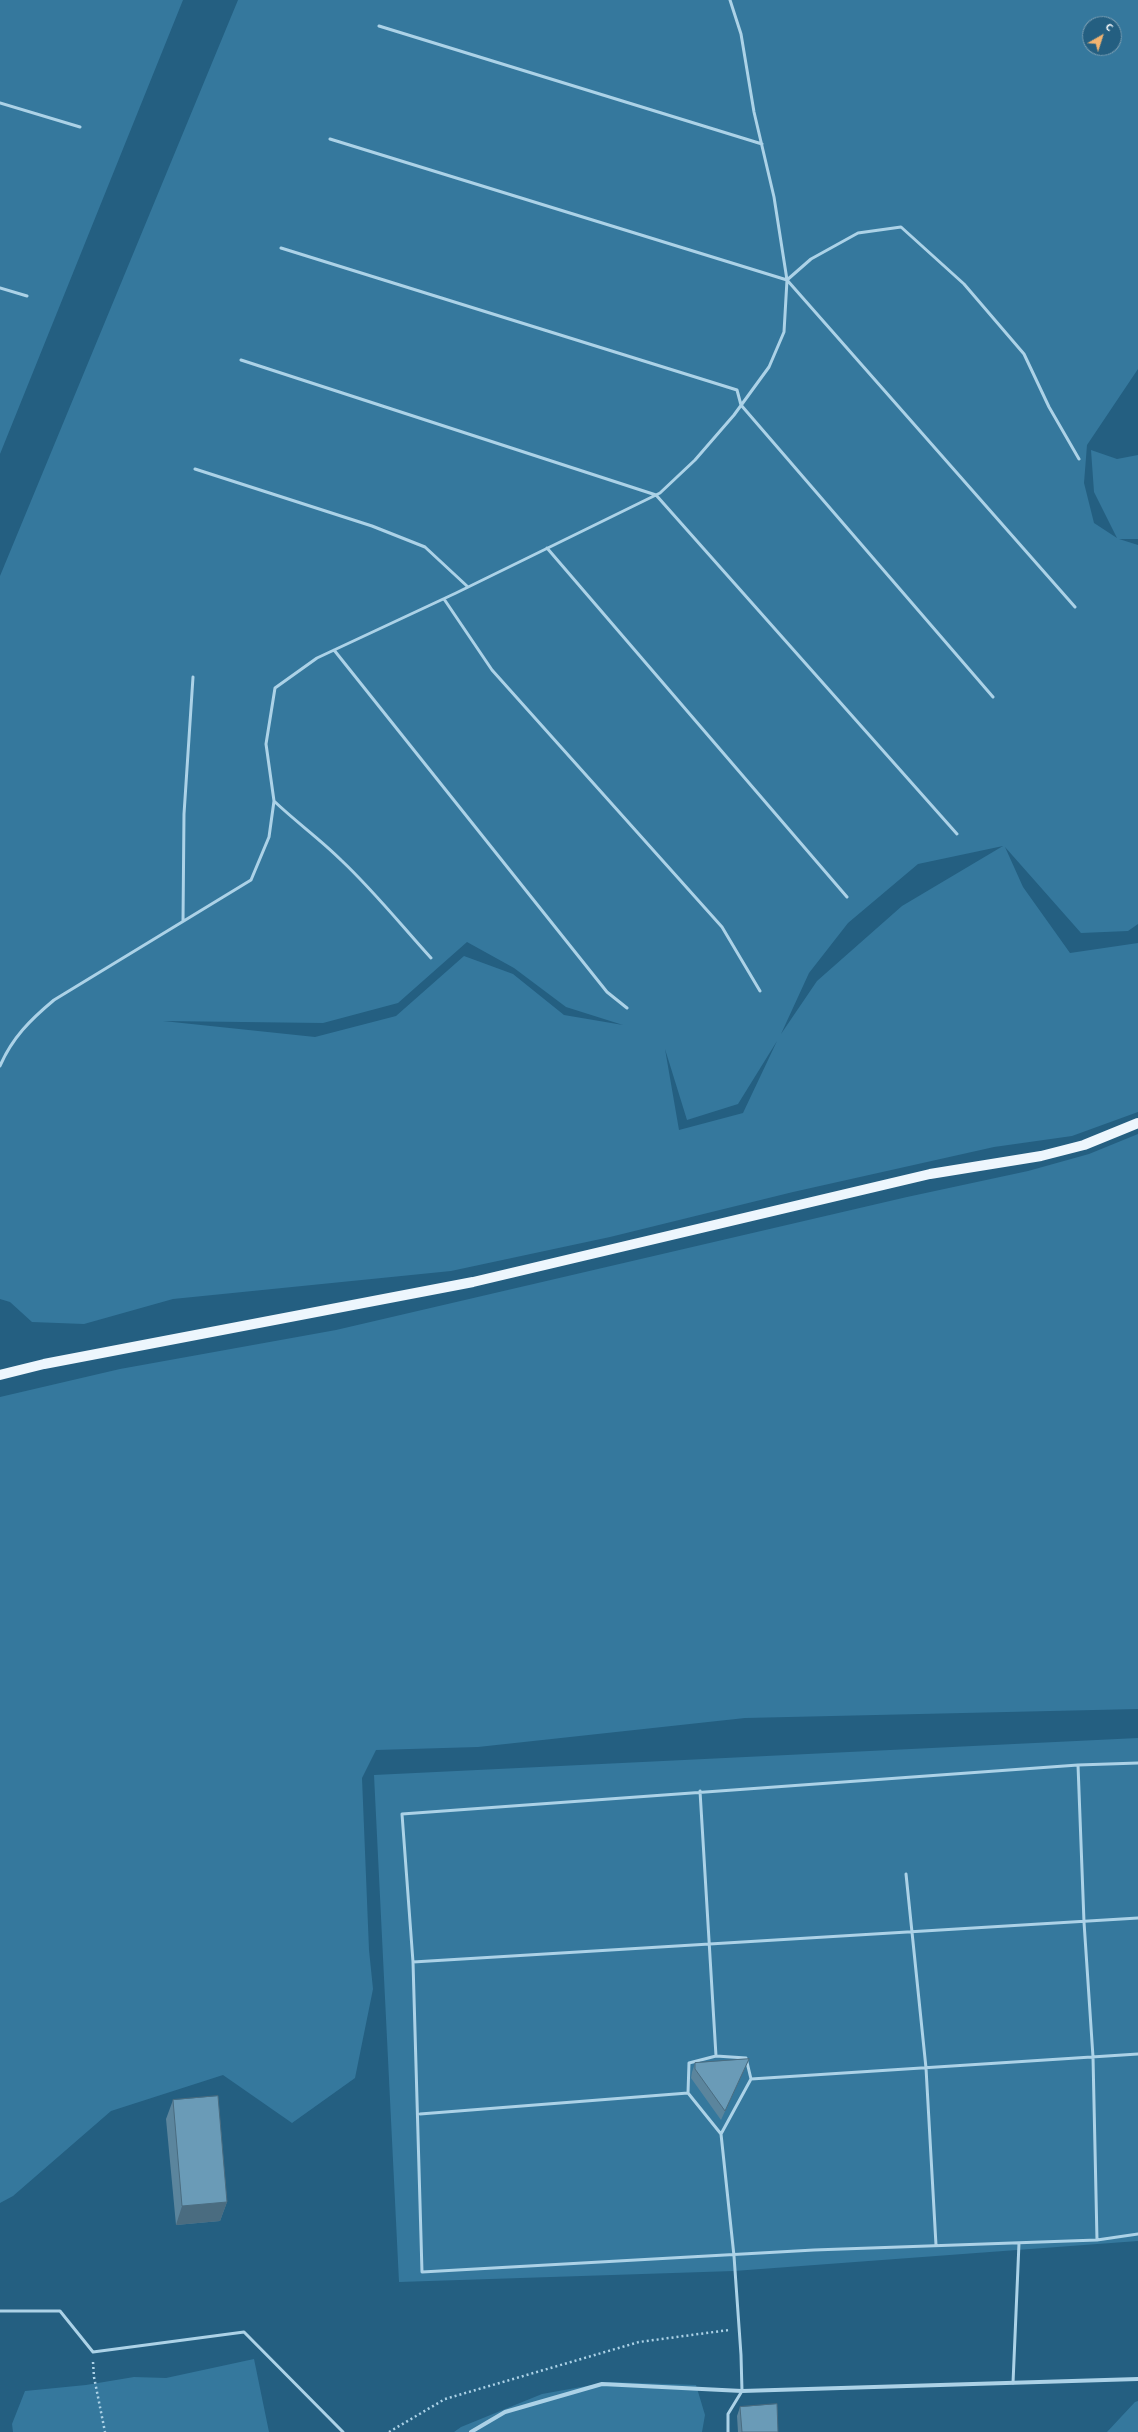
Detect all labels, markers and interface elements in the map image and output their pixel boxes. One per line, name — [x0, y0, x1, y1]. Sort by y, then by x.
north arrow — [1082, 16, 1122, 56]
text: С — [1103, 21, 1115, 33]

